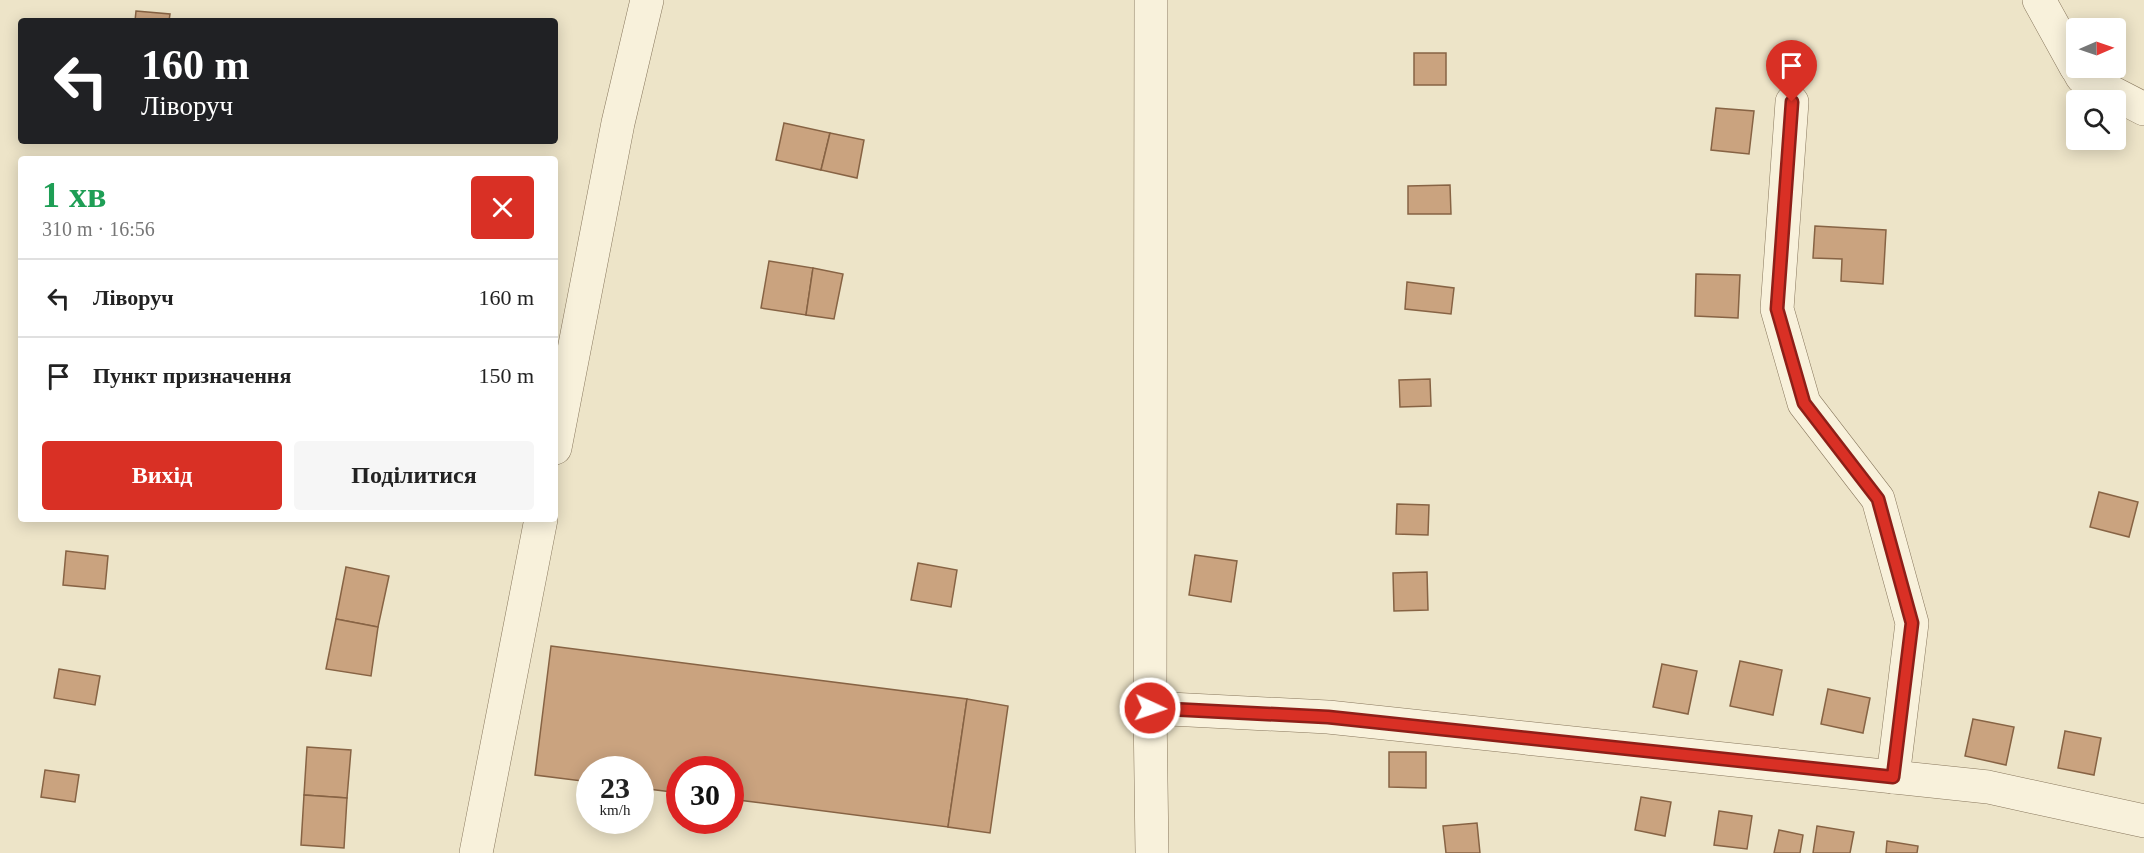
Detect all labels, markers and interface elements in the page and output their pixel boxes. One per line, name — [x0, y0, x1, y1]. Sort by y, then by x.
north arrow — [2066, 18, 2126, 78]
map controls — [2066, 18, 2126, 150]
pin — [1766, 40, 1817, 102]
icon: left — [42, 42, 120, 120]
text: 160 m — [141, 42, 250, 88]
icon: arrive — [1775, 49, 1808, 82]
button: search — [2066, 90, 2126, 150]
text: Ліворуч — [141, 91, 233, 121]
text: 1 хв — [42, 175, 106, 215]
button: close — [471, 176, 534, 239]
text: 310 m · 16:56 — [42, 218, 155, 240]
icon: left — [42, 282, 75, 315]
text: Ліворуч — [93, 285, 174, 310]
text: 160 m — [478, 285, 534, 310]
icon: arrive — [42, 360, 75, 393]
text: Пункт призначення — [93, 363, 291, 388]
text: 150 m — [478, 363, 534, 388]
button: Вихід — [42, 441, 282, 510]
button: Поділитися — [294, 441, 534, 510]
position arrow — [1118, 676, 1182, 740]
speed limit sign: 30 — [666, 756, 744, 834]
text: 23 — [600, 771, 630, 804]
text: km/h — [600, 802, 630, 818]

